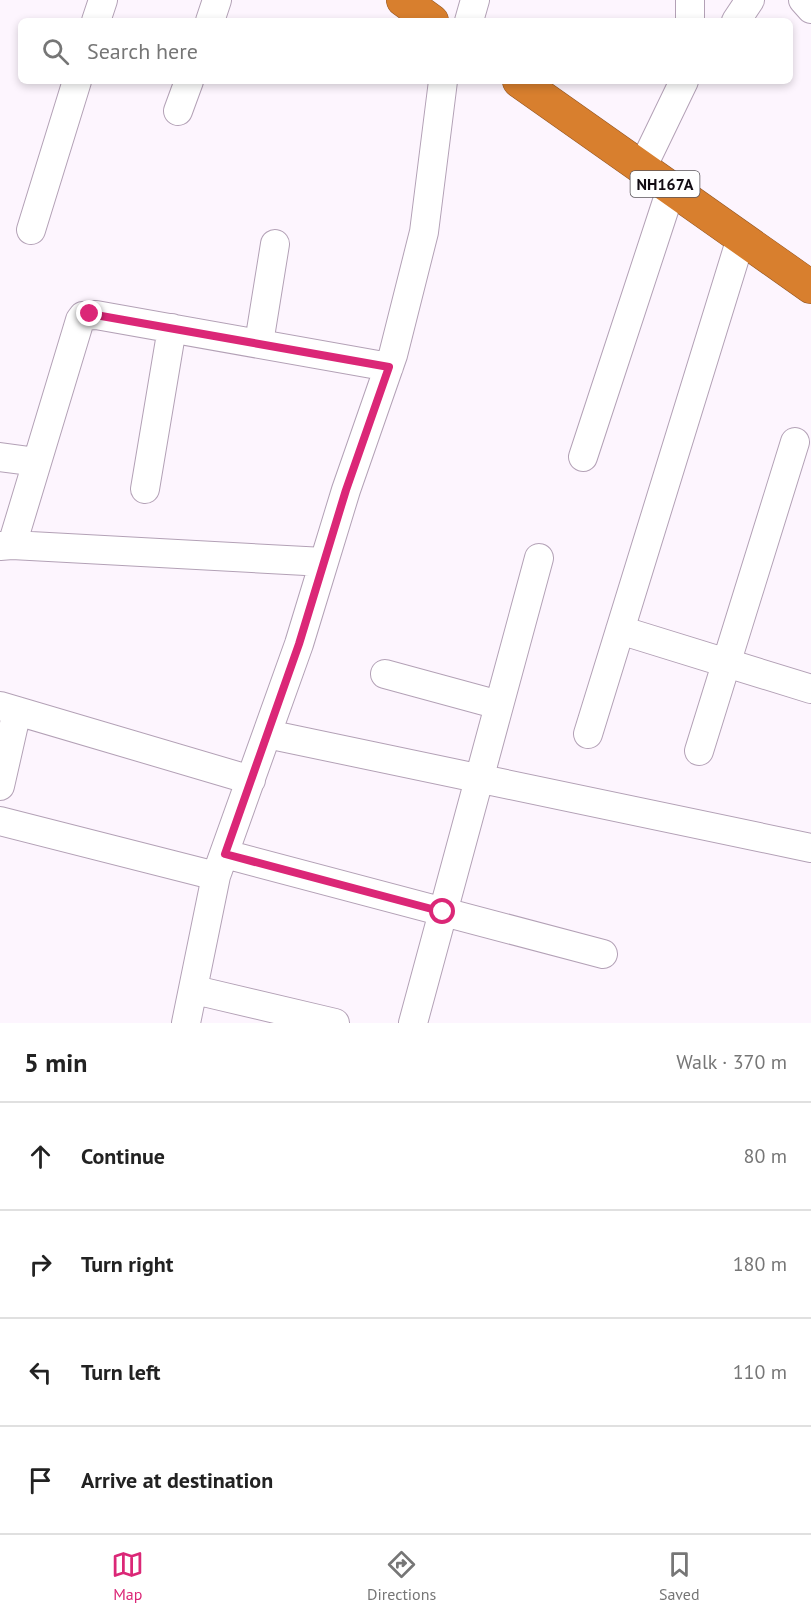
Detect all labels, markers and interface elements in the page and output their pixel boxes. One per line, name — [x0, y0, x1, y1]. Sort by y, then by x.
search box — [18, 18, 793, 84]
icon: search — [39, 35, 72, 68]
text: Search here — [87, 37, 198, 65]
road number: NH167A — [630, 171, 700, 197]
route end — [76, 300, 102, 326]
route start — [429, 898, 455, 924]
text: 5 min — [24, 1046, 87, 1079]
text: Walk · 370 m — [676, 1049, 787, 1075]
icon: ahead — [24, 1140, 57, 1173]
text: Continue — [81, 1142, 165, 1170]
text: 80 m — [744, 1143, 787, 1169]
icon: right — [24, 1248, 57, 1281]
text: Turn right — [81, 1250, 173, 1278]
text: 180 m — [733, 1251, 787, 1277]
icon: left — [24, 1356, 57, 1389]
text: Turn left — [81, 1358, 161, 1386]
text: 110 m — [733, 1359, 787, 1385]
icon: arrive — [24, 1464, 57, 1497]
text: Arrive at destination — [81, 1466, 273, 1494]
tab: Map — [111, 1548, 144, 1604]
tab: Directions — [367, 1548, 436, 1604]
tab: Saved — [659, 1548, 700, 1604]

